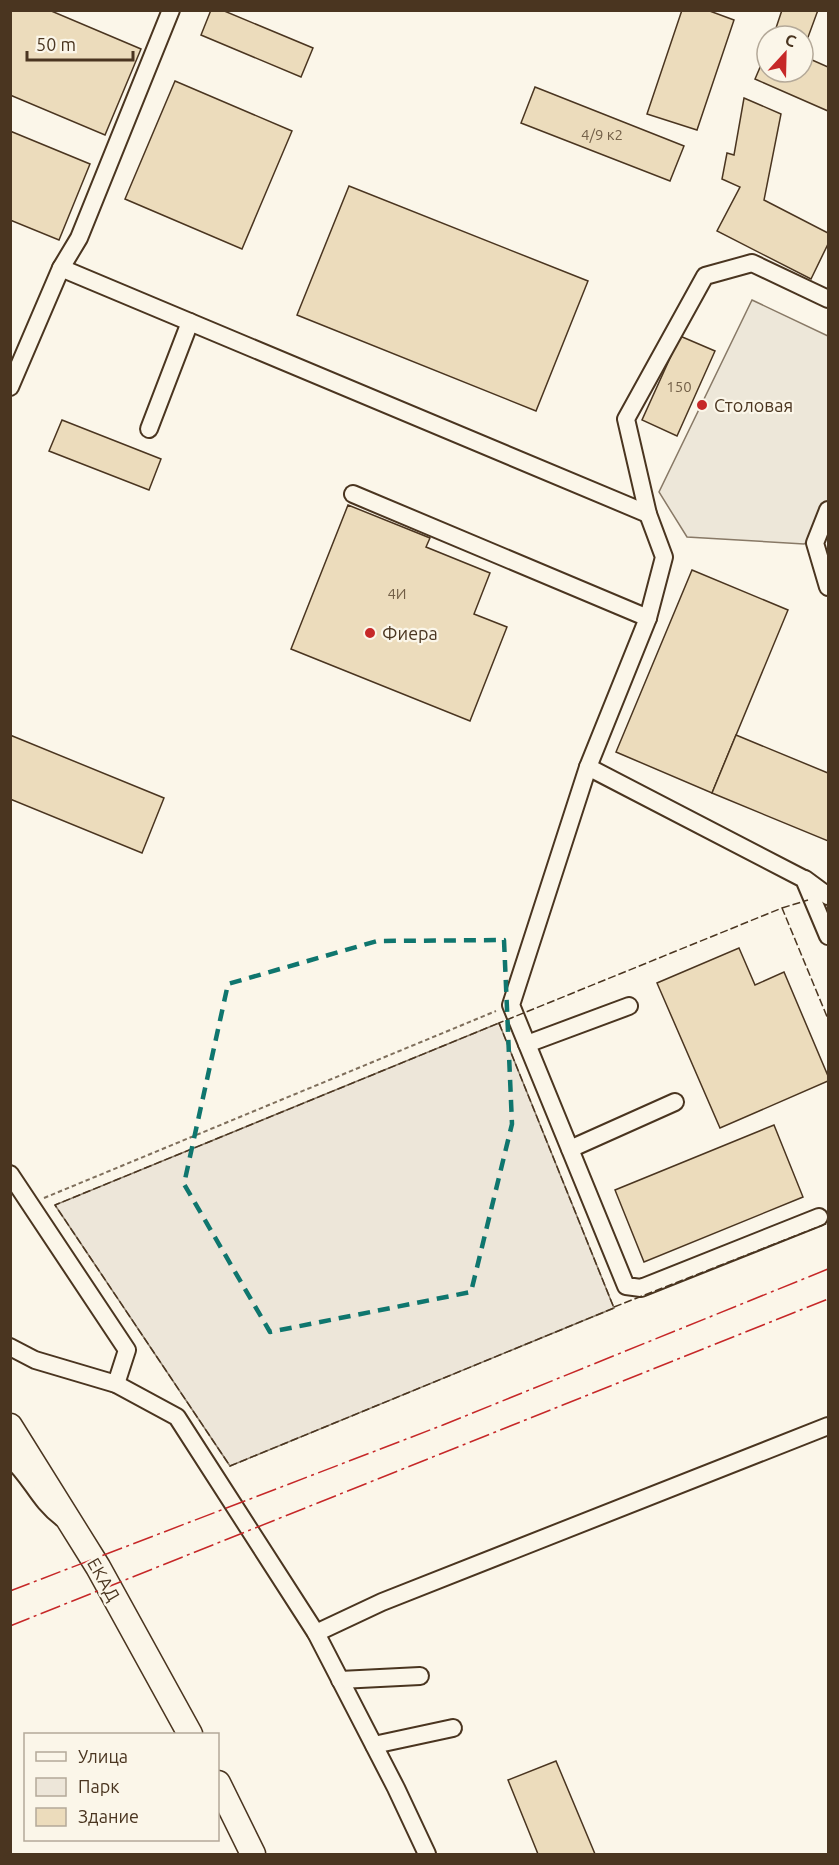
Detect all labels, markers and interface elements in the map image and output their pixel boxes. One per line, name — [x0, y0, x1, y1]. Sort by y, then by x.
scale bar — [27, 24, 134, 62]
north arrow — [755, 24, 815, 84]
text: С — [783, 30, 799, 50]
text: 50 m — [36, 34, 76, 54]
house number: 4/9 к2 — [581, 126, 623, 143]
house number: 150 — [666, 378, 692, 395]
place label: Столовая — [714, 395, 793, 415]
marker: Столовая — [695, 398, 709, 412]
house number: 4И — [387, 585, 407, 602]
place label: Фиера — [382, 623, 438, 643]
marker: Фиера — [363, 626, 377, 640]
street label: ЕКАД — [84, 1554, 124, 1604]
legend — [24, 1733, 219, 1841]
text: Улица — [78, 1746, 128, 1766]
text: Парк — [78, 1776, 119, 1796]
text: Здание — [78, 1806, 139, 1826]

